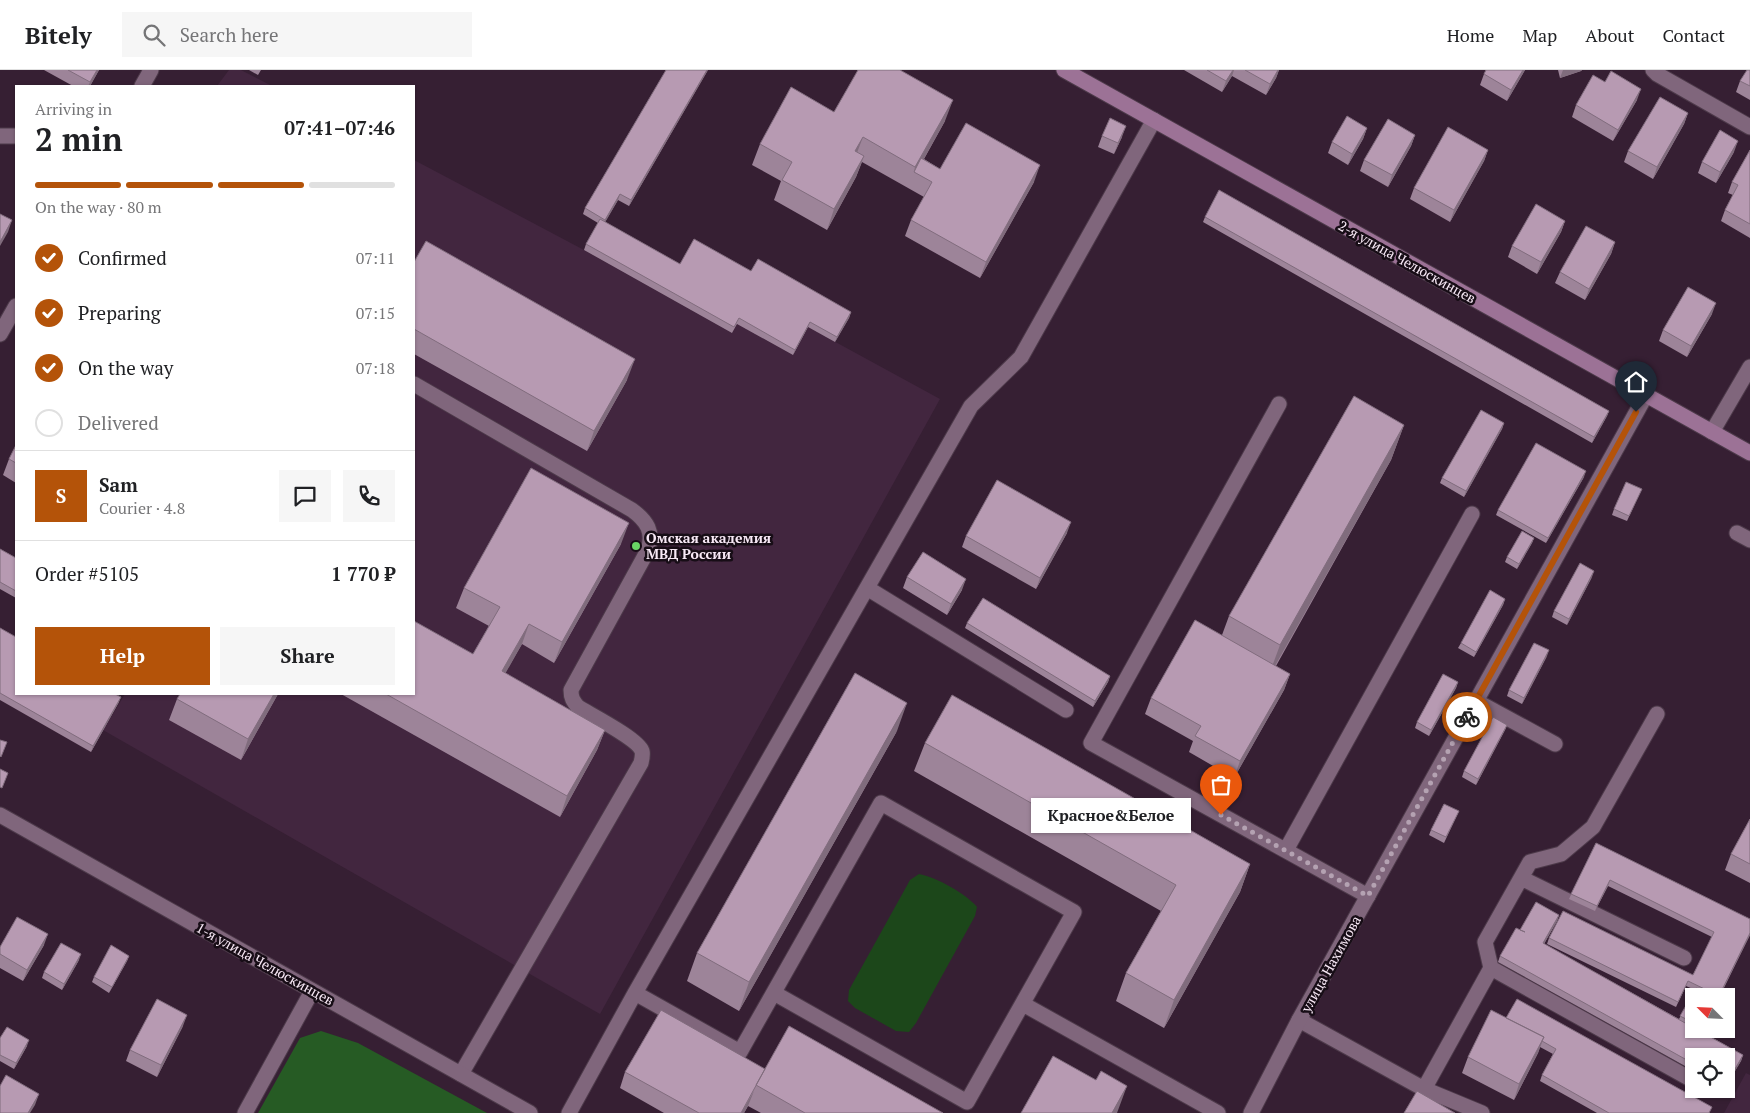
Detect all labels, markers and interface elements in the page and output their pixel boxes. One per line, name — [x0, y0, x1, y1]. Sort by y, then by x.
search box — [122, 12, 472, 57]
text: Bitely — [25, 19, 92, 51]
icon: search — [140, 21, 168, 49]
text: Search here — [180, 22, 278, 47]
text: Home — [1447, 23, 1494, 47]
text: Map — [1522, 23, 1557, 47]
text: About — [1585, 23, 1634, 47]
text: Contact — [1662, 23, 1725, 47]
text: Arriving in — [35, 98, 112, 120]
text: 07:41–07:46 — [284, 115, 395, 140]
text: 2 min — [35, 118, 123, 160]
text: On the way · 80 m — [35, 196, 162, 218]
street label: 2-я улица Челюскинцев — [1335, 216, 1480, 307]
icon: check — [35, 244, 63, 272]
text: Confirmed — [78, 245, 167, 270]
text: 07:11 — [356, 247, 395, 269]
icon: check — [35, 299, 63, 327]
text: Preparing — [78, 300, 161, 325]
text: 07:15 — [356, 302, 395, 324]
icon: check — [35, 354, 63, 382]
text: On the way — [78, 355, 173, 380]
text: 07:18 — [356, 357, 395, 379]
pin — [1615, 361, 1657, 412]
icon: home — [1622, 368, 1650, 396]
text: Delivered — [78, 410, 159, 435]
button: chat — [279, 470, 331, 522]
button: phone — [343, 470, 395, 522]
text: Sam — [99, 472, 138, 497]
text: S — [56, 483, 66, 508]
text: Courier · 4.8 — [99, 497, 185, 519]
place label: Омская академия МВД России — [646, 528, 771, 563]
marker: Омская академия МВД России — [630, 540, 642, 552]
text: Order #5105 — [35, 561, 139, 586]
text: 1 770 ₽ — [331, 561, 395, 586]
button: Help — [35, 627, 210, 685]
button: Share — [220, 627, 395, 685]
courier — [1442, 692, 1492, 742]
icon: bike — [1453, 703, 1481, 731]
pin — [1200, 764, 1242, 815]
icon: bag — [1207, 771, 1235, 799]
callout: Красное&Белое — [1031, 798, 1191, 832]
text: Красное&Белое — [1048, 804, 1174, 826]
street label: улица Нахимова — [1296, 912, 1365, 1016]
street label: 1-я улица Челюскинцев — [193, 918, 338, 1009]
north arrow — [1685, 988, 1735, 1038]
map controls — [1685, 988, 1735, 1098]
button: locate — [1685, 1048, 1735, 1098]

